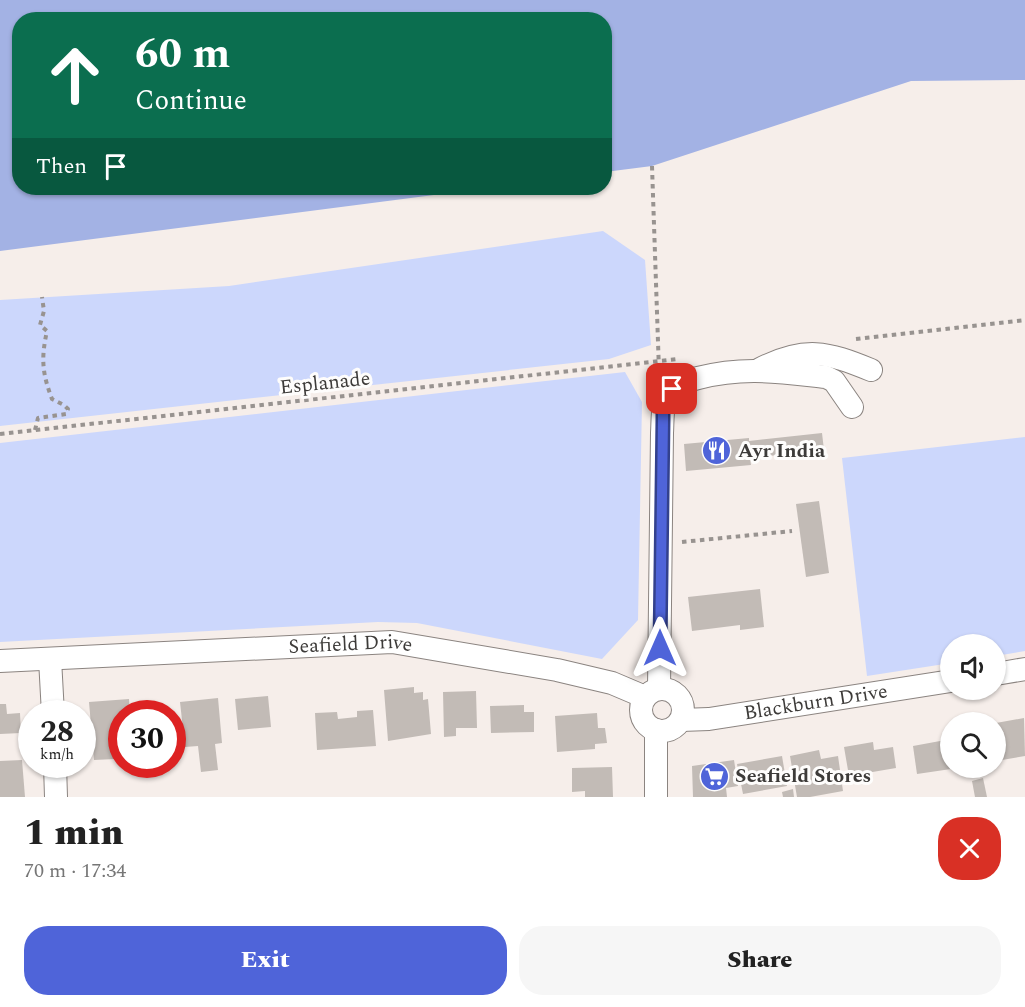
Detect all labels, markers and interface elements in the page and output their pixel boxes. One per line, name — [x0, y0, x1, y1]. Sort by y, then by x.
text: 60 m — [135, 23, 230, 86]
icon: ahead — [36, 36, 114, 114]
text: Continue — [135, 80, 247, 122]
text: Then — [36, 150, 87, 183]
icon: arrive — [99, 150, 132, 183]
street label: Esplanade — [278, 363, 372, 403]
pin — [646, 363, 697, 414]
icon: arrive — [655, 372, 688, 405]
restaurant icon: Ayr India — [701, 435, 733, 467]
place label: Ayr India — [738, 436, 826, 466]
position arrow — [628, 616, 692, 680]
street label: Seafield Drive — [288, 627, 415, 662]
map controls — [940, 634, 1006, 778]
button: sound — [940, 634, 1006, 700]
street label: Blackburn Drive — [742, 676, 890, 728]
speed limit sign: 30 — [108, 700, 186, 778]
text: 28 — [40, 709, 74, 755]
button: search — [940, 712, 1006, 778]
text: km/h — [40, 743, 74, 766]
supermarket icon: Seafield Stores — [698, 760, 730, 792]
place label: Seafield Stores — [735, 761, 871, 791]
text: 1 min — [24, 806, 124, 861]
button: close — [938, 817, 1001, 880]
text: 70 m · 17:34 — [24, 856, 126, 886]
button: Exit — [24, 926, 507, 995]
button: Share — [519, 926, 1001, 995]

